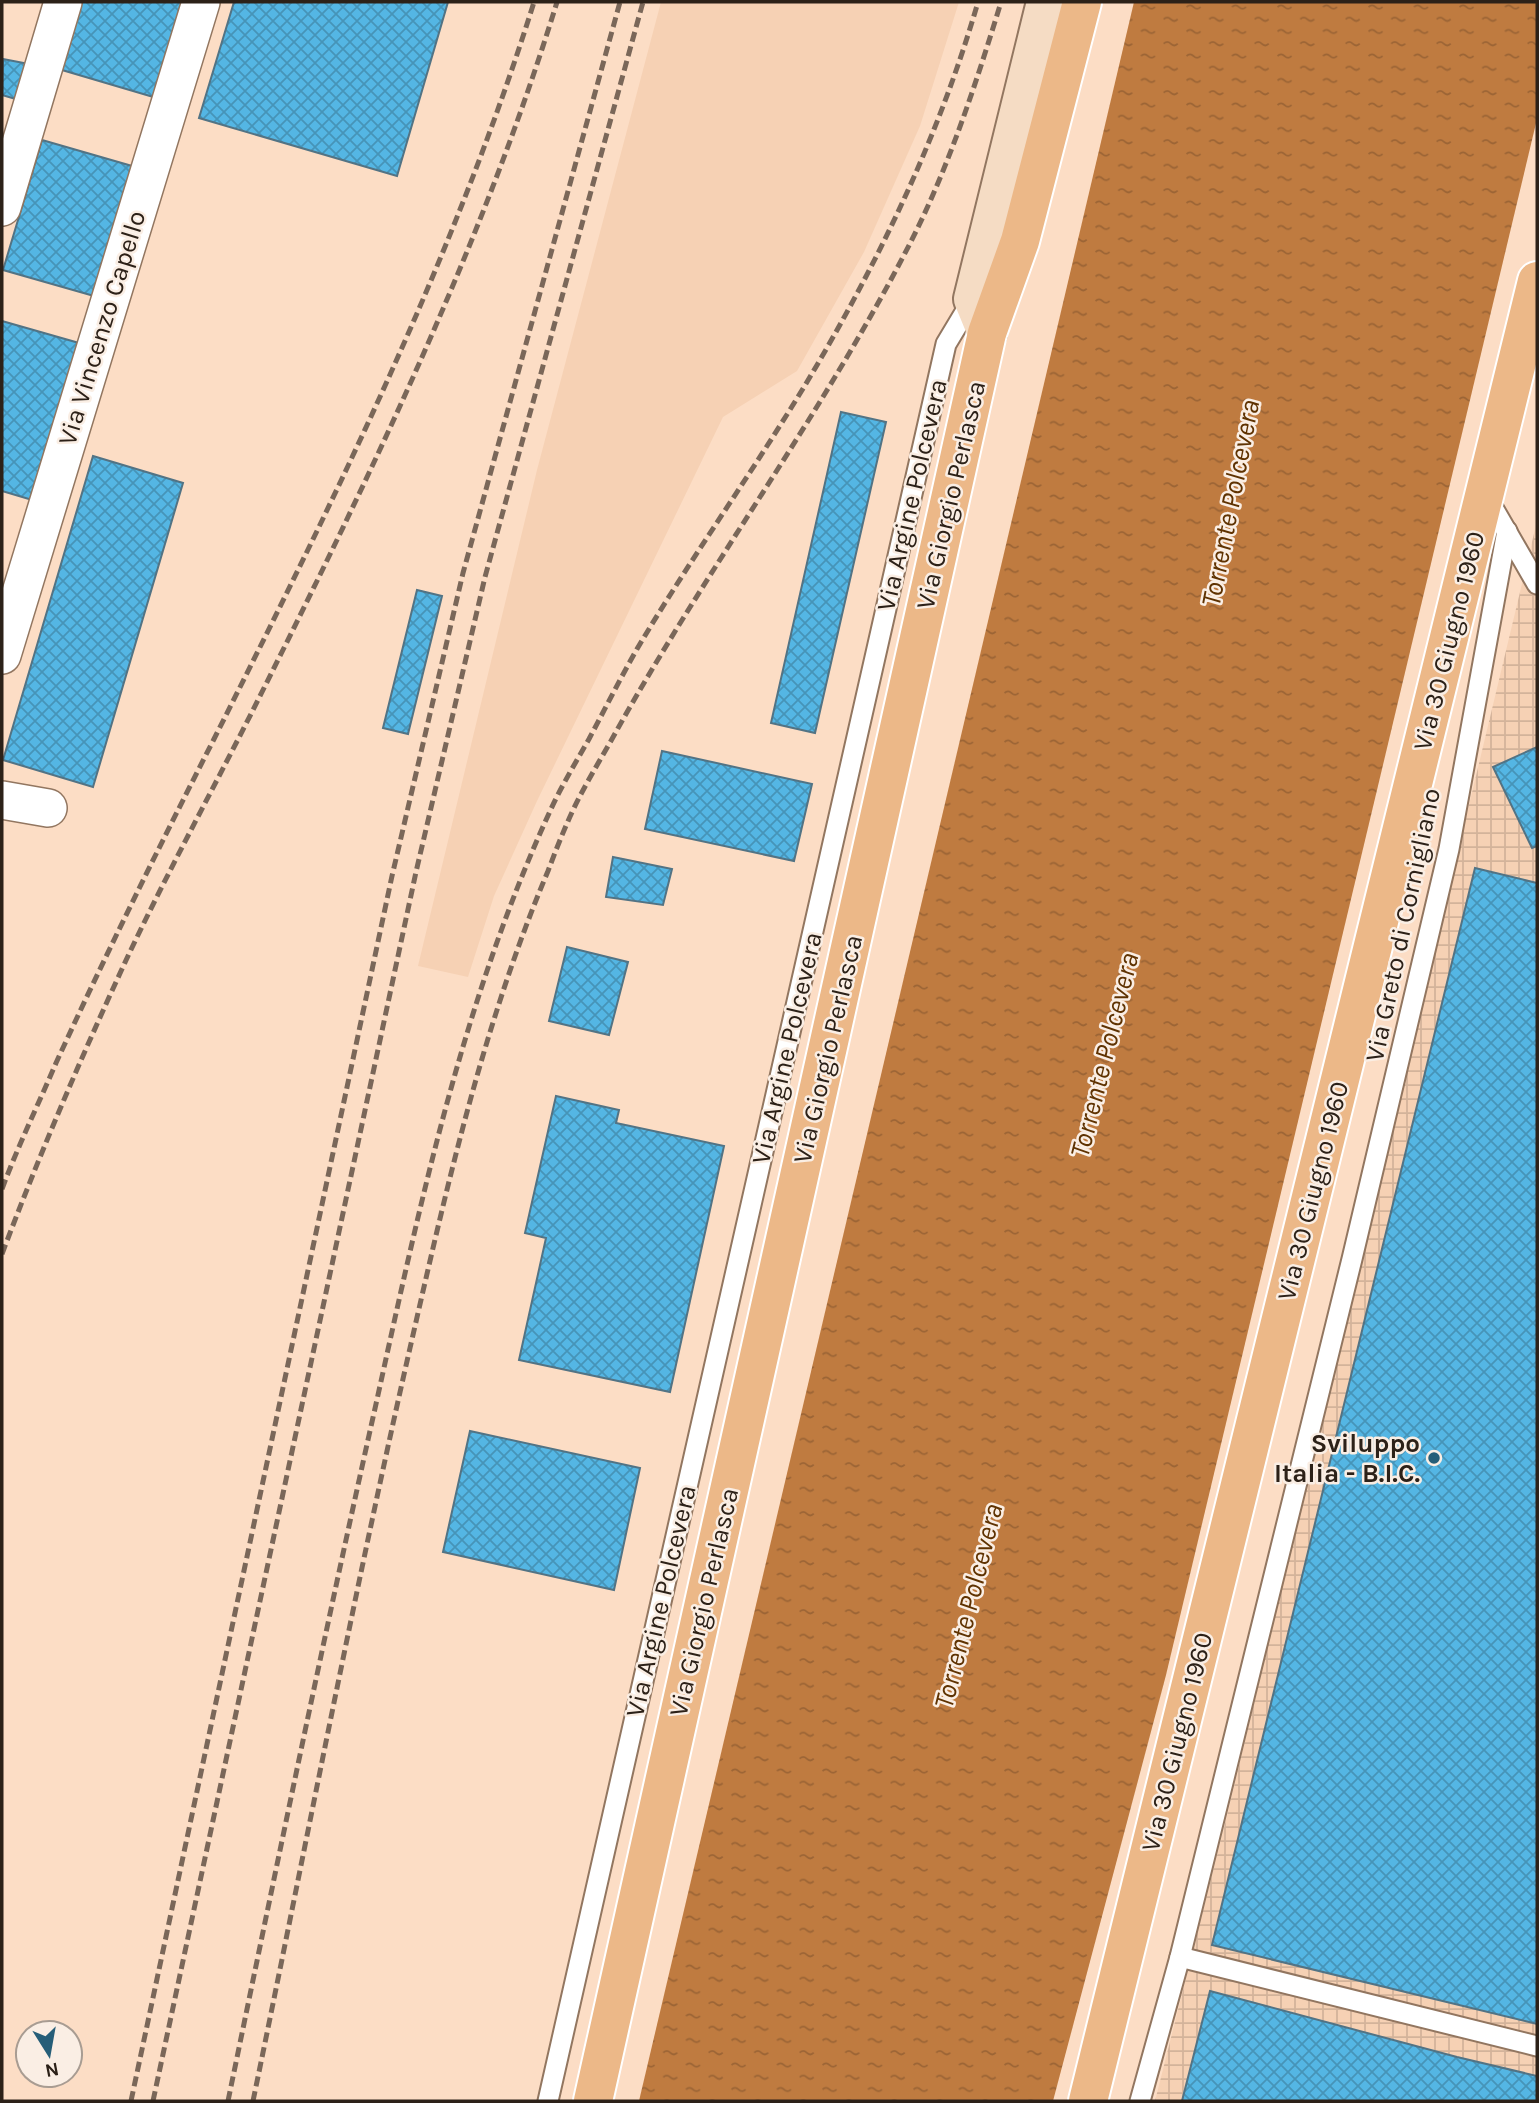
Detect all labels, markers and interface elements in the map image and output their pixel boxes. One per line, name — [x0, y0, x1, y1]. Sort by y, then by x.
street label: Via Vincenzo Capello — [52, 207, 152, 449]
street label: Via Argine Polcevera — [870, 376, 954, 614]
street label: Via Giorgio Perlasca — [910, 378, 992, 612]
water label: Torrente Polcevera — [1194, 397, 1266, 609]
street label: Via 30 Giugno 1960 — [1407, 528, 1491, 754]
street label: Via Greto di Cornigliano — [1359, 785, 1447, 1065]
street label: Via Argine Polcevera — [745, 929, 829, 1167]
street label: Via Giorgio Perlasca — [787, 932, 869, 1166]
water label: Torrente Polcevera — [1063, 949, 1145, 1161]
street label: Via 30 Giugno 1960 — [1271, 1078, 1355, 1304]
place label: Sviluppo Italia - B.I.C. — [1274, 1428, 1420, 1489]
marker: Sviluppo Italia - B.I.C. — [1426, 1450, 1442, 1466]
street label: Via Argine Polcevera — [619, 1482, 703, 1720]
street label: Via Giorgio Perlasca — [663, 1485, 745, 1719]
water label: Torrente Polcevera — [927, 1500, 1009, 1712]
street label: Via 30 Giugno 1960 — [1135, 1629, 1219, 1855]
north arrow — [14, 2019, 84, 2089]
text: N — [43, 2058, 61, 2082]

